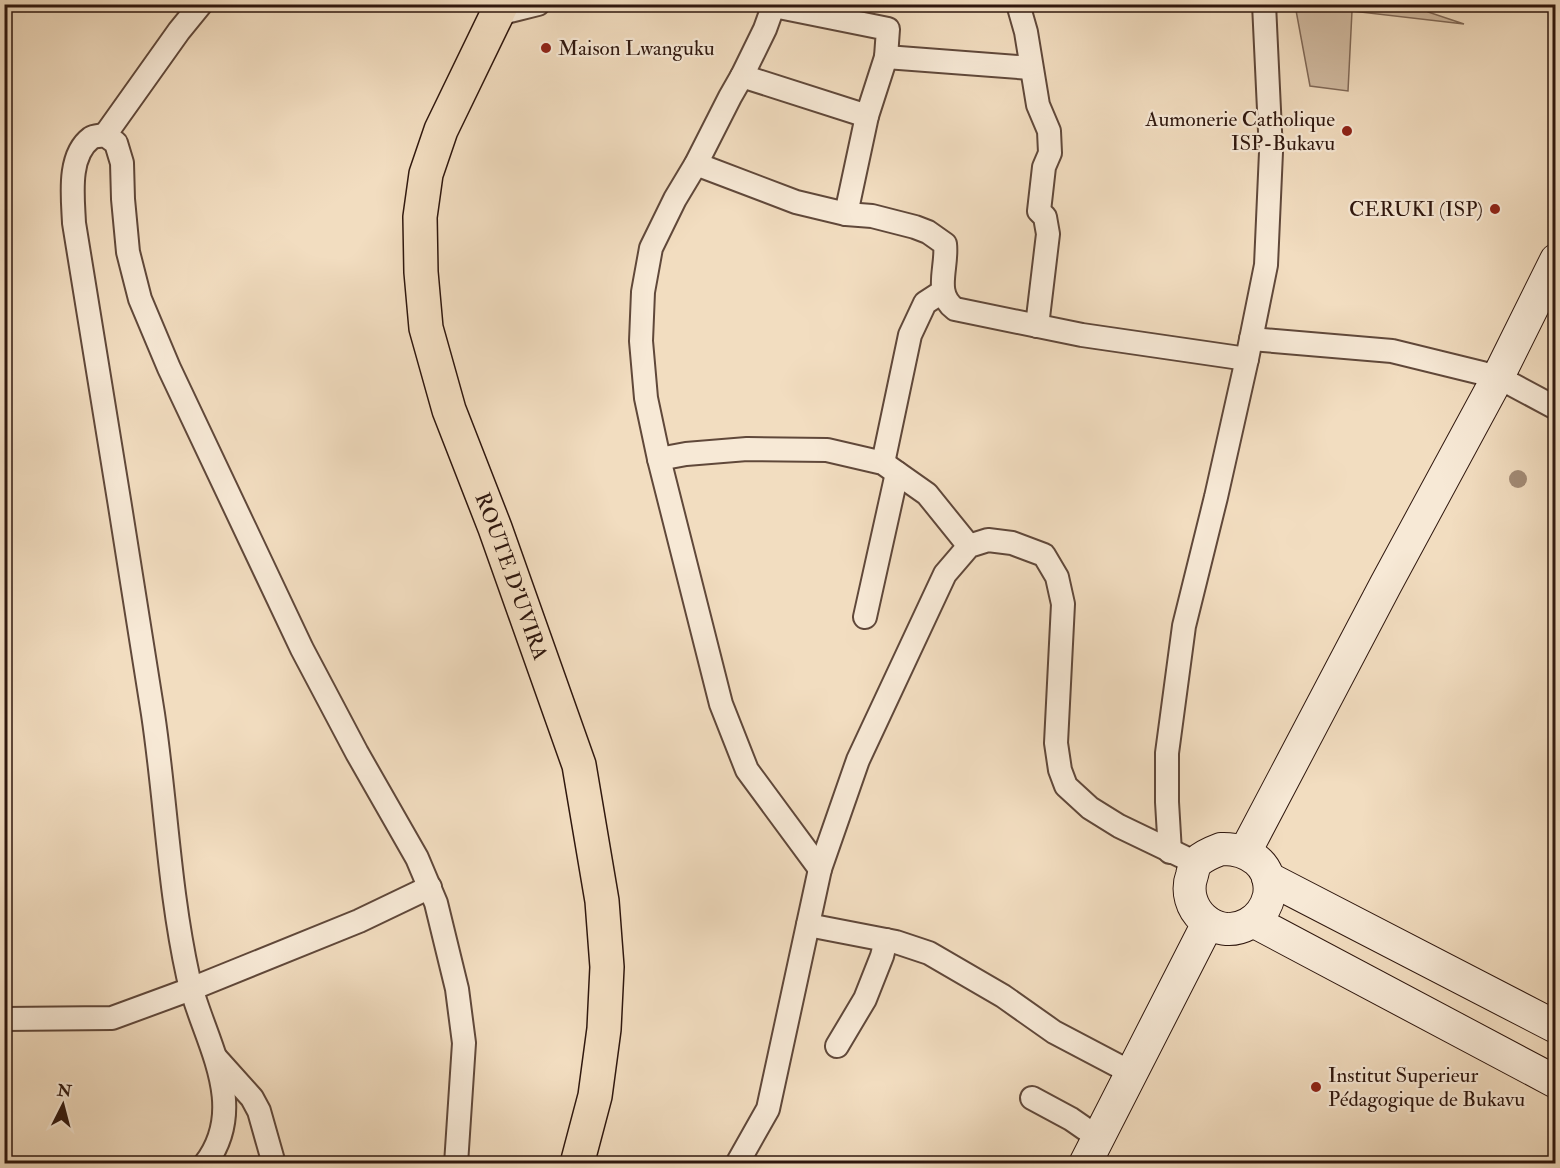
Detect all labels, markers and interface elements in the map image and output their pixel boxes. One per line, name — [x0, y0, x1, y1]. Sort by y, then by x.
place label: Maison Lwanguku — [558, 35, 715, 62]
marker: Maison Lwanguku — [539, 41, 553, 55]
place label: Aumonerie Catholique ISP-Bukavu — [1144, 106, 1335, 157]
marker: Aumonerie Catholique ISP-Bukavu — [1340, 124, 1354, 138]
place label: CERUKI (ISP) — [1349, 196, 1483, 223]
marker: CERUKI (ISP) — [1488, 202, 1502, 216]
street label: ROUTE D'UVIRA — [469, 489, 554, 664]
place label: Institut Superieur Pédagogique de Bukavu — [1328, 1062, 1525, 1113]
north arrow — [33, 1075, 93, 1135]
text: N — [55, 1080, 73, 1102]
marker: Institut Superieur Pédagogique de Bukavu — [1309, 1080, 1323, 1094]

